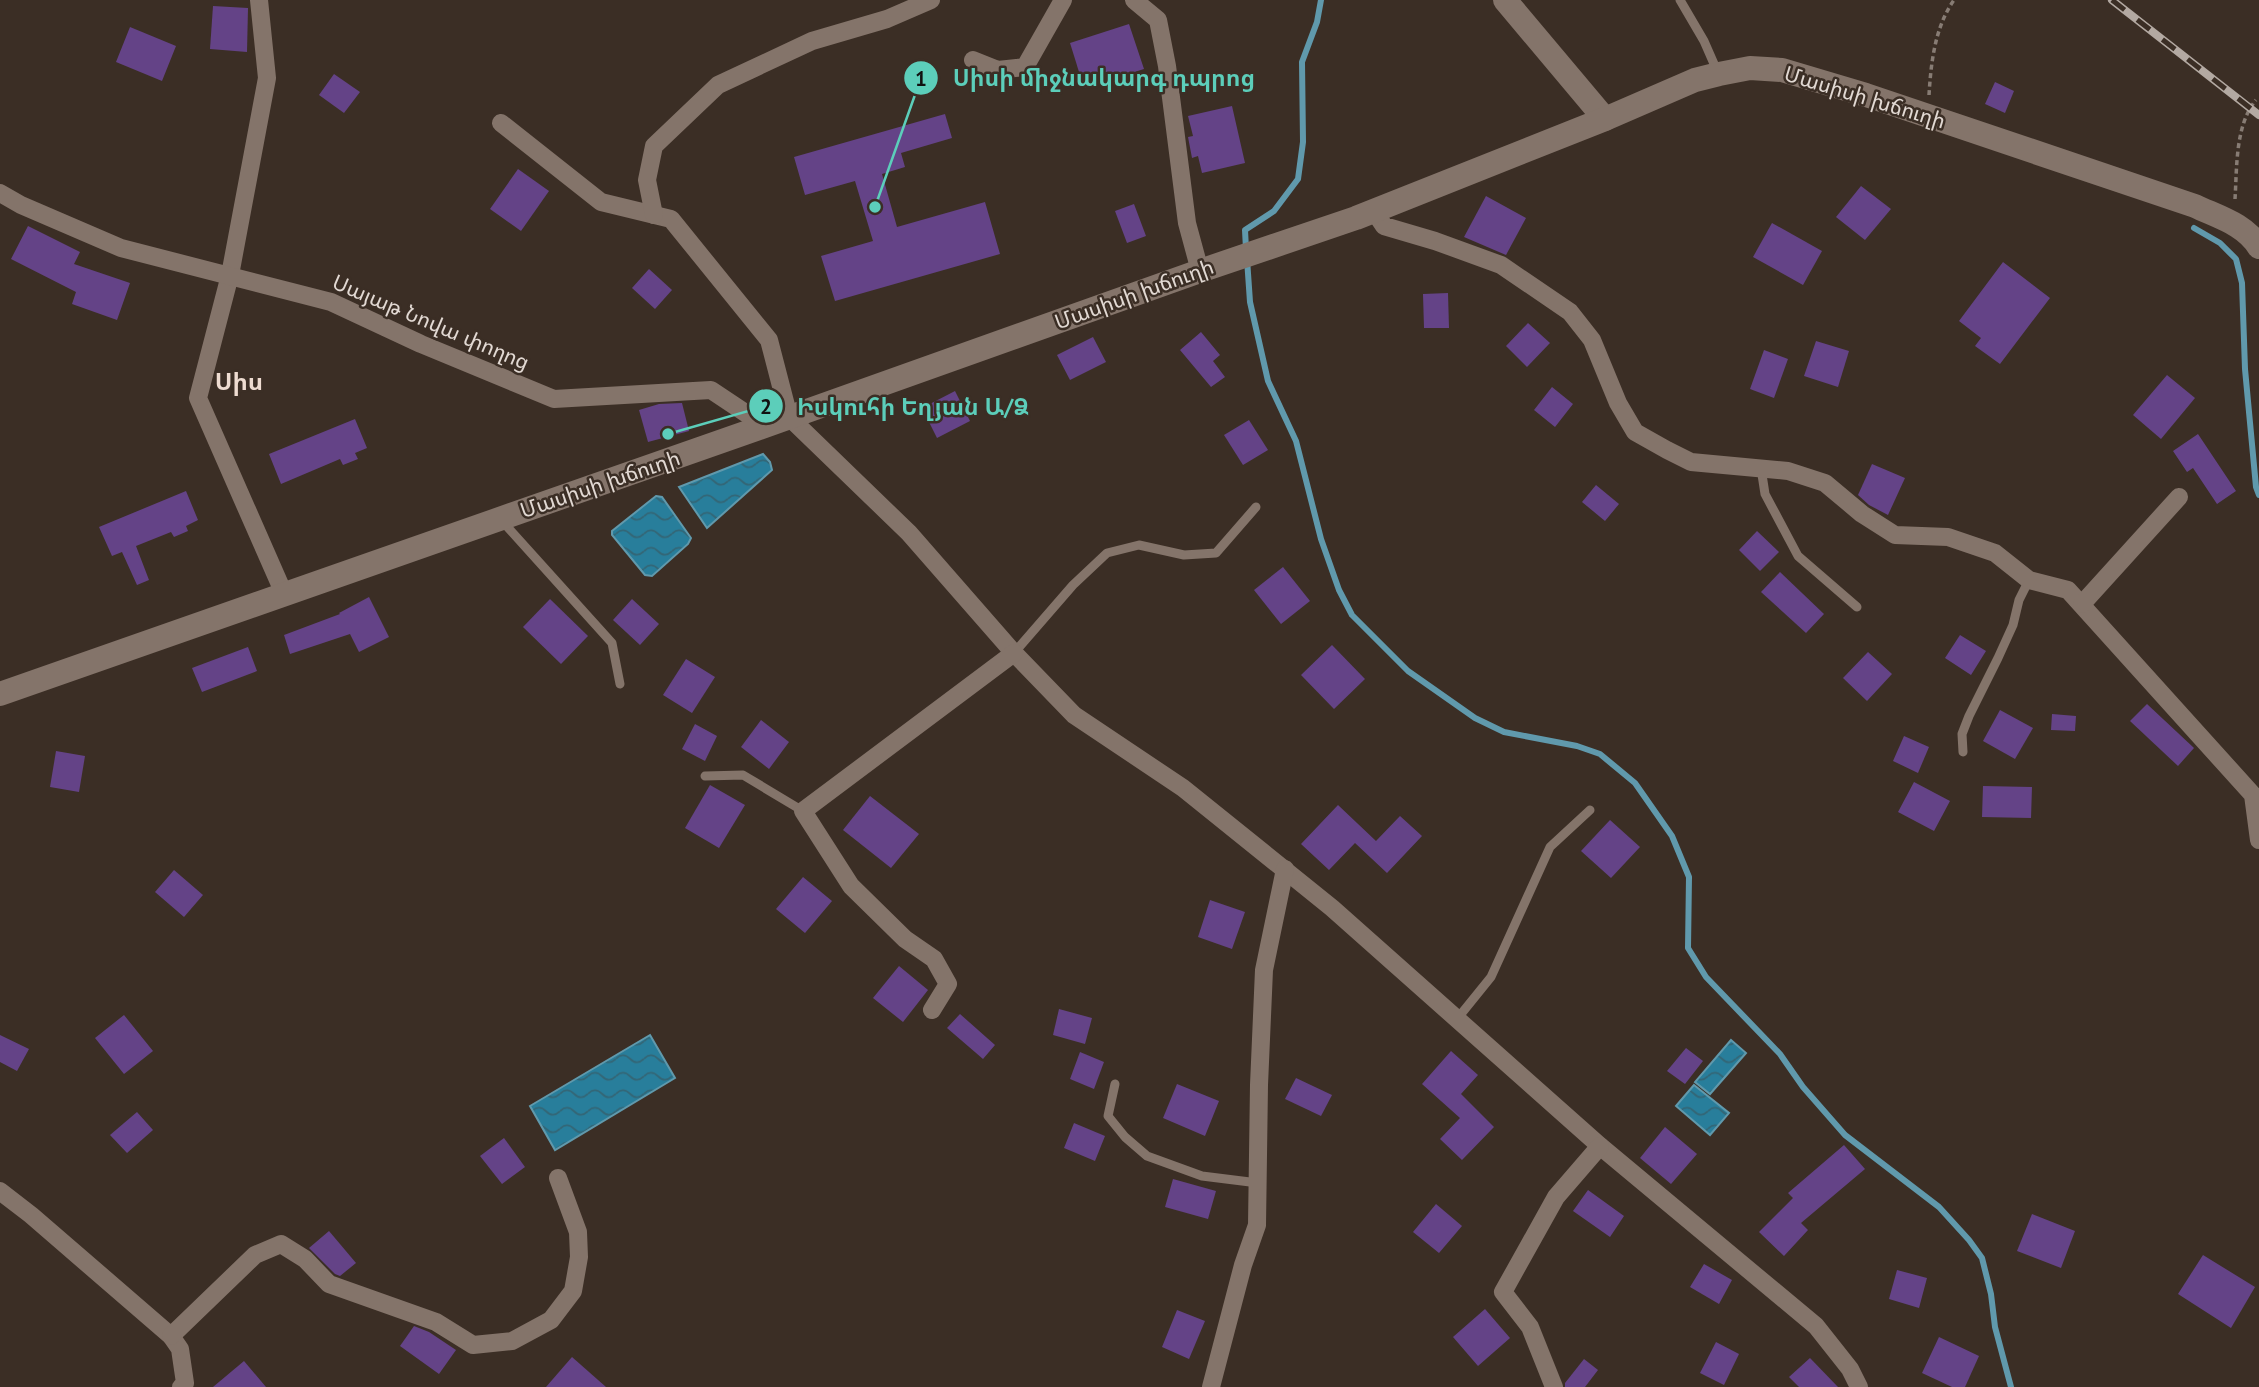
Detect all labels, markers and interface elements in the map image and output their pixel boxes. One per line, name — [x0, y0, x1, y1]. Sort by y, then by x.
callout: Սիսի միջնակարգ դպրոց — [904, 56, 1269, 100]
street label: Մասիսի խճուղի — [1781, 60, 1949, 134]
text: Սիսի միջնակարգ դպրոց — [953, 63, 1255, 92]
text: 1 — [915, 65, 927, 92]
street label: Մասիսի խճուղի — [1051, 253, 1217, 335]
street label: Սայաթ Նովա փողոց — [328, 268, 534, 376]
district label: Սիս — [215, 366, 263, 397]
callout: Իսկուհի Եղյան Ա/Ձ — [748, 384, 1043, 428]
text: Իսկուհի Եղյան Ա/Ձ — [797, 392, 1029, 421]
text: 2 — [760, 393, 772, 420]
street label: Մասիսի խճուղի — [516, 444, 684, 524]

